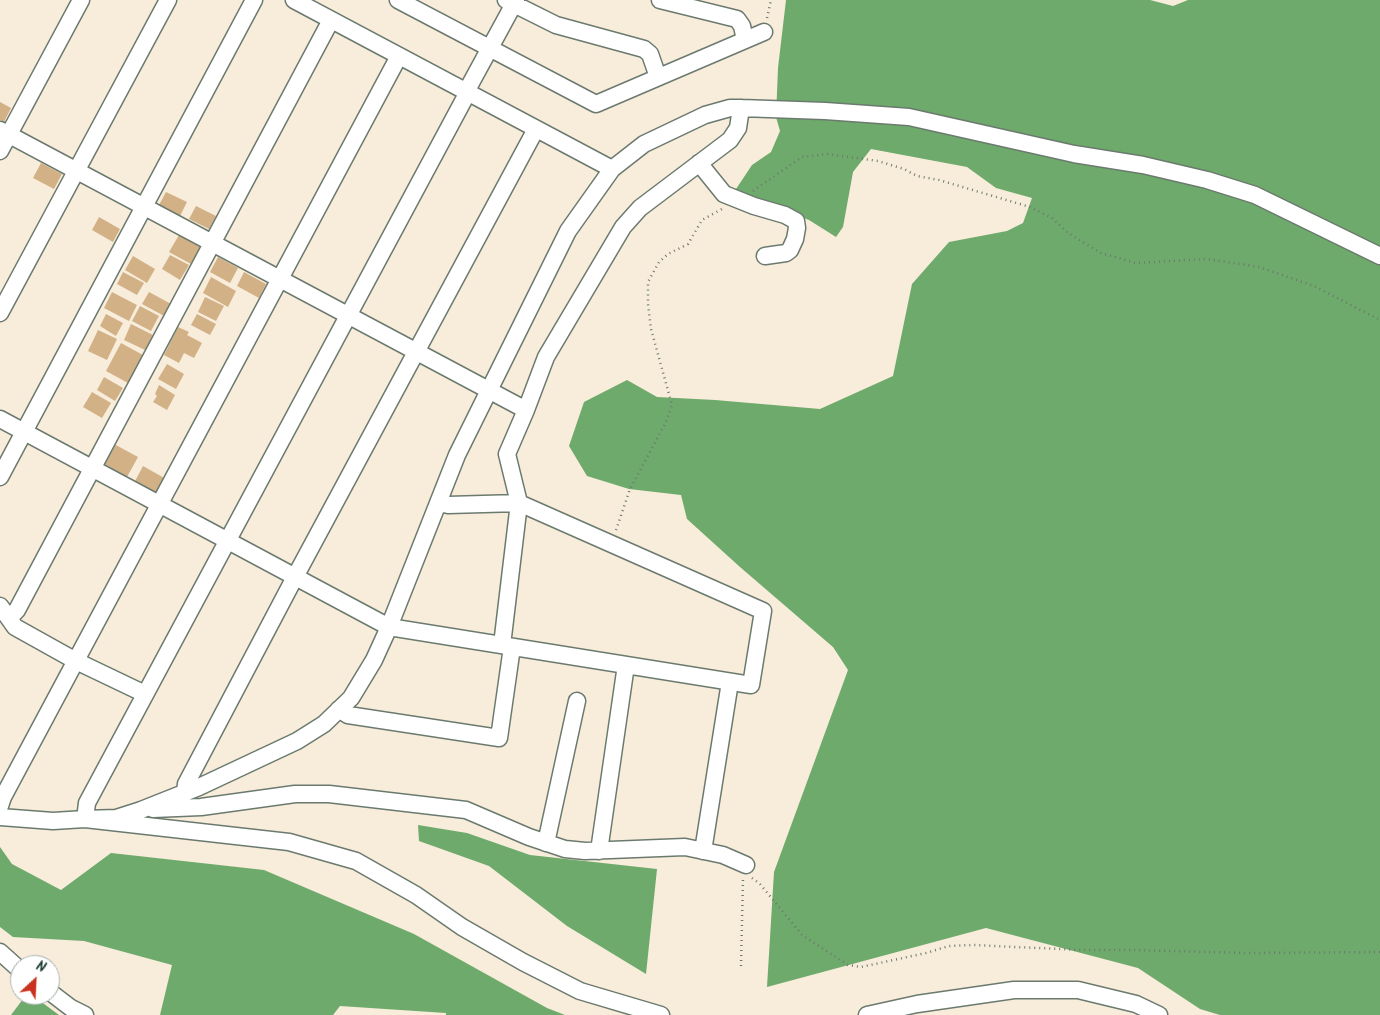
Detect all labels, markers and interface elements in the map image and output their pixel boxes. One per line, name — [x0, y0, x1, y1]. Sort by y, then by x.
north arrow — [10, 955, 60, 1005]
text: N — [32, 955, 50, 979]

